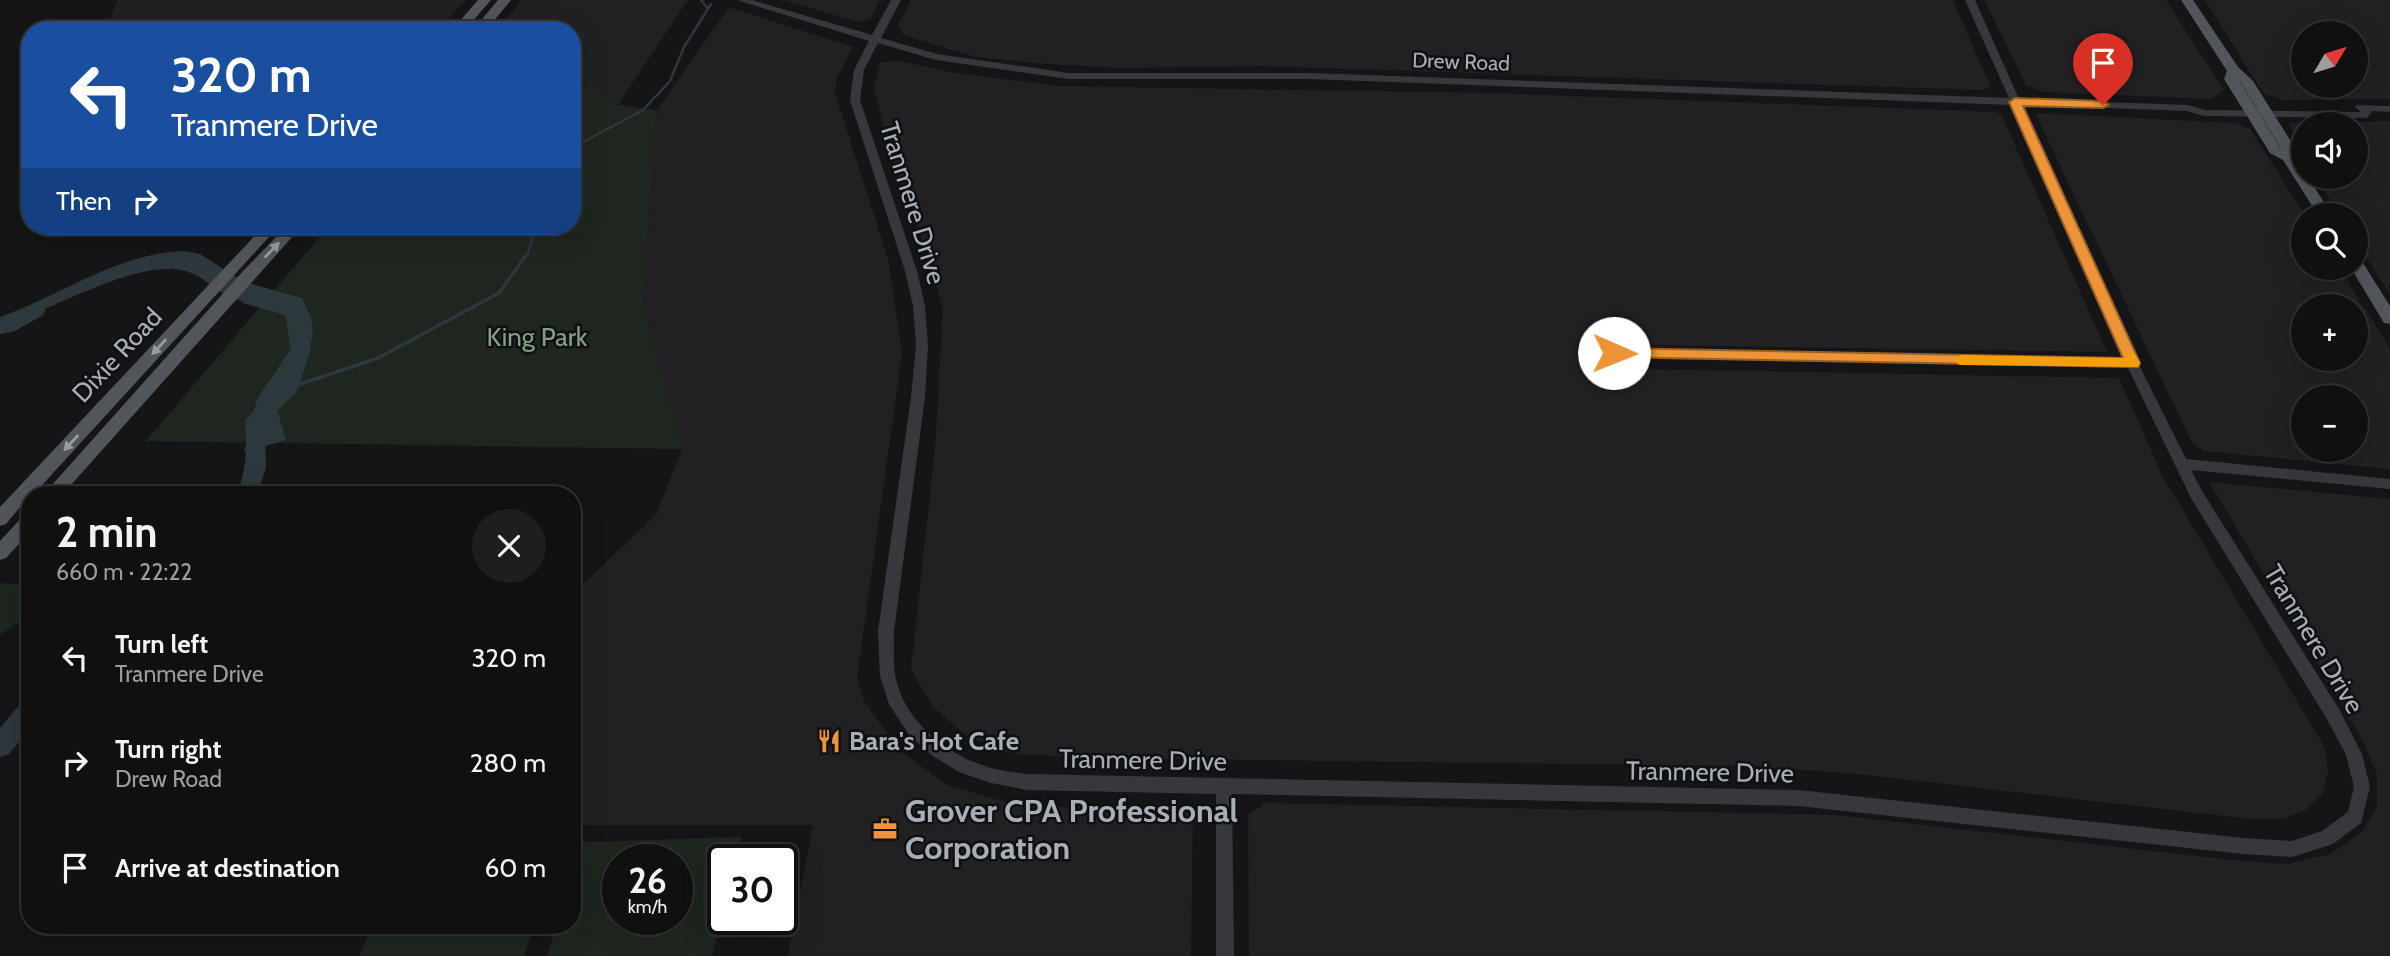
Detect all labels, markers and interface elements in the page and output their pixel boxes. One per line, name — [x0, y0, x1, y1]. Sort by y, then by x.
north arrow — [2291, 21, 2368, 98]
map controls — [2291, 21, 2368, 462]
pin — [2073, 33, 2133, 105]
icon: arrive — [2084, 44, 2122, 82]
text: 320 m — [171, 45, 312, 104]
street label: Drew Road — [1412, 47, 1510, 76]
icon: left — [56, 49, 147, 140]
text: Tranmere Drive — [171, 105, 378, 144]
button: sound — [2291, 112, 2368, 189]
street label: Tranmere Drive — [873, 118, 953, 288]
icon: right — [126, 182, 164, 220]
text: Then — [56, 185, 112, 217]
button: search — [2291, 203, 2368, 280]
one-way arrow — [263, 242, 279, 259]
button: + — [2291, 294, 2368, 371]
street label: Dixie Road — [65, 301, 169, 409]
position arrow — [1577, 316, 1651, 390]
park label: King Park — [486, 321, 588, 353]
one-way arrow — [151, 338, 167, 356]
button: − — [2291, 385, 2368, 462]
one-way arrow — [63, 434, 79, 451]
text: 2 min — [56, 506, 157, 558]
button: close — [472, 509, 546, 583]
text: 660 m · 22:22 — [56, 558, 192, 586]
street label: Tranmere Drive — [2257, 559, 2371, 719]
text: Turn left — [115, 628, 208, 660]
icon: left — [56, 639, 94, 677]
text: 320 m — [472, 642, 546, 674]
text: Tranmere Drive — [115, 660, 264, 688]
place label: Bara's Hot Cafe — [849, 725, 1019, 757]
restaurant icon: Bara's Hot Cafe — [815, 727, 843, 755]
text: Turn right — [115, 733, 221, 765]
street label: Tranmere Drive — [1059, 743, 1227, 777]
icon: right — [56, 744, 94, 782]
text: 280 m — [470, 747, 546, 779]
street label: Tranmere Drive — [1626, 755, 1794, 789]
text: Drew Road — [115, 765, 222, 793]
place label: Grover CPA Professional Corporation — [905, 791, 1238, 867]
office icon: Grover CPA Professional Corporation — [871, 815, 899, 843]
speed limit sign: 30 — [707, 844, 798, 935]
icon: arrive — [56, 849, 94, 887]
text: Arrive at destination — [115, 852, 340, 884]
text: 60 m — [484, 852, 546, 884]
text: 26 — [628, 859, 667, 902]
text: km/h — [628, 896, 667, 918]

